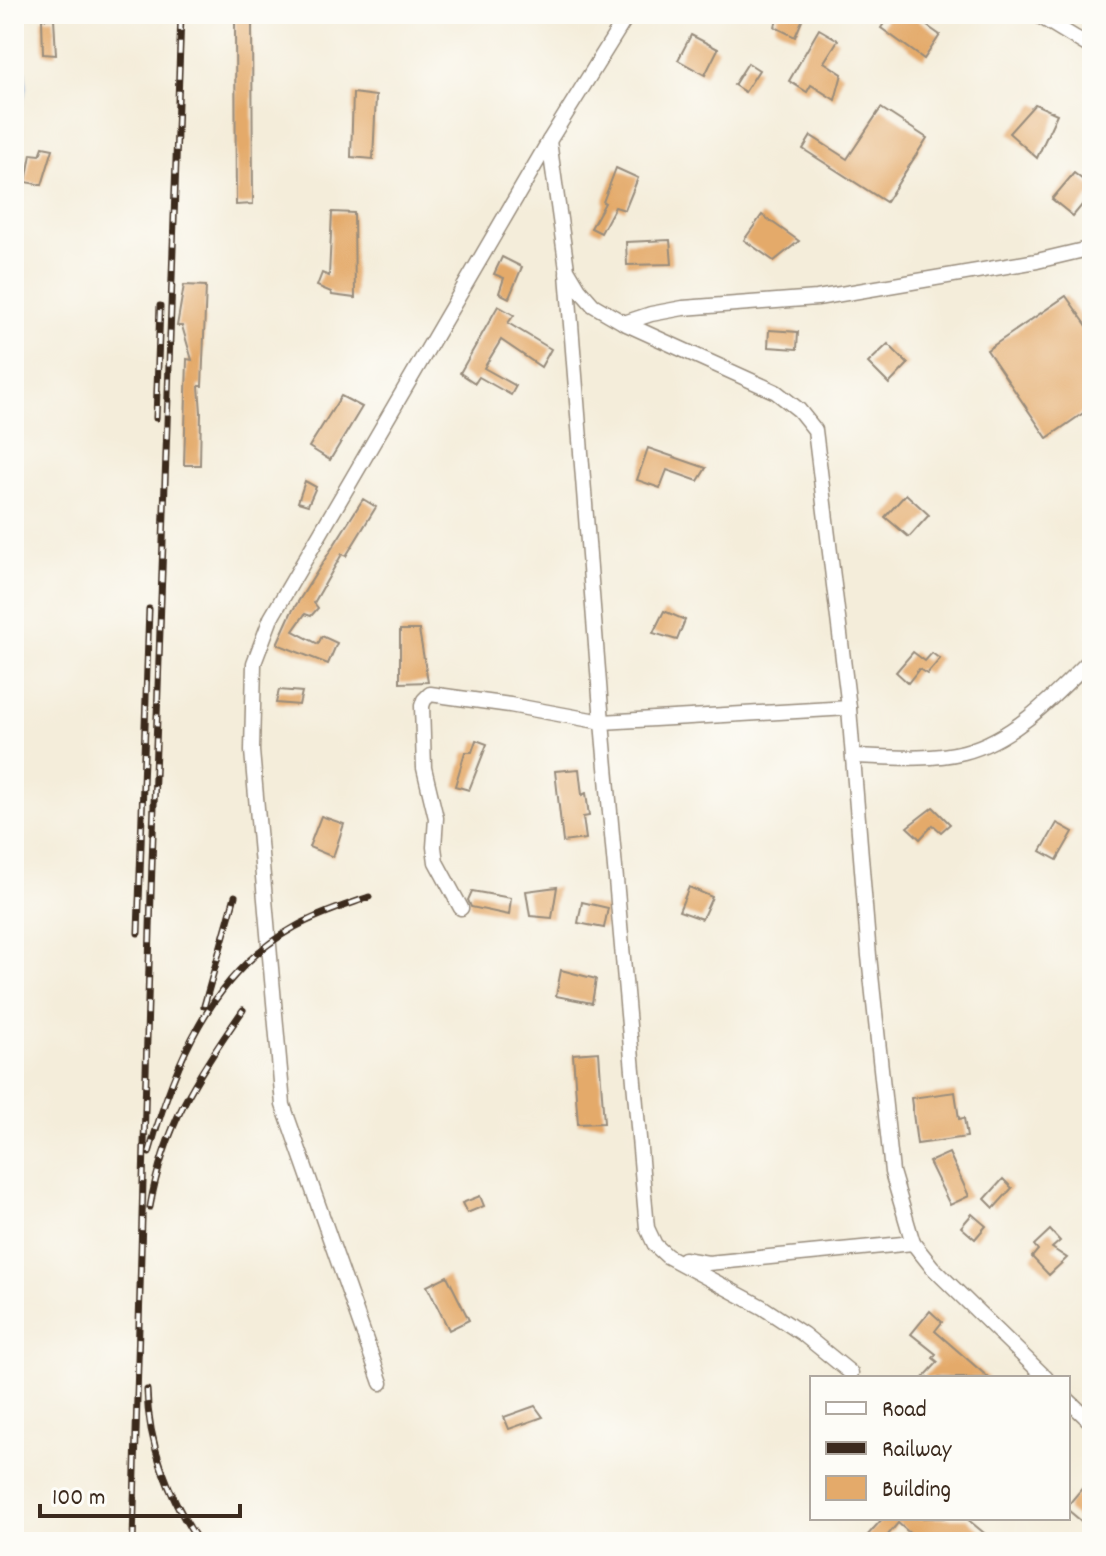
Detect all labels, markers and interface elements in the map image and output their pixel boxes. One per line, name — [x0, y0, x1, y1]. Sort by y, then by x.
legend — [810, 1376, 1070, 1520]
text: Road — [882, 1394, 927, 1428]
text: Railway — [882, 1434, 953, 1468]
scale bar — [40, 1468, 240, 1518]
text: Building — [882, 1474, 951, 1508]
text: 100 m — [52, 1482, 105, 1516]

